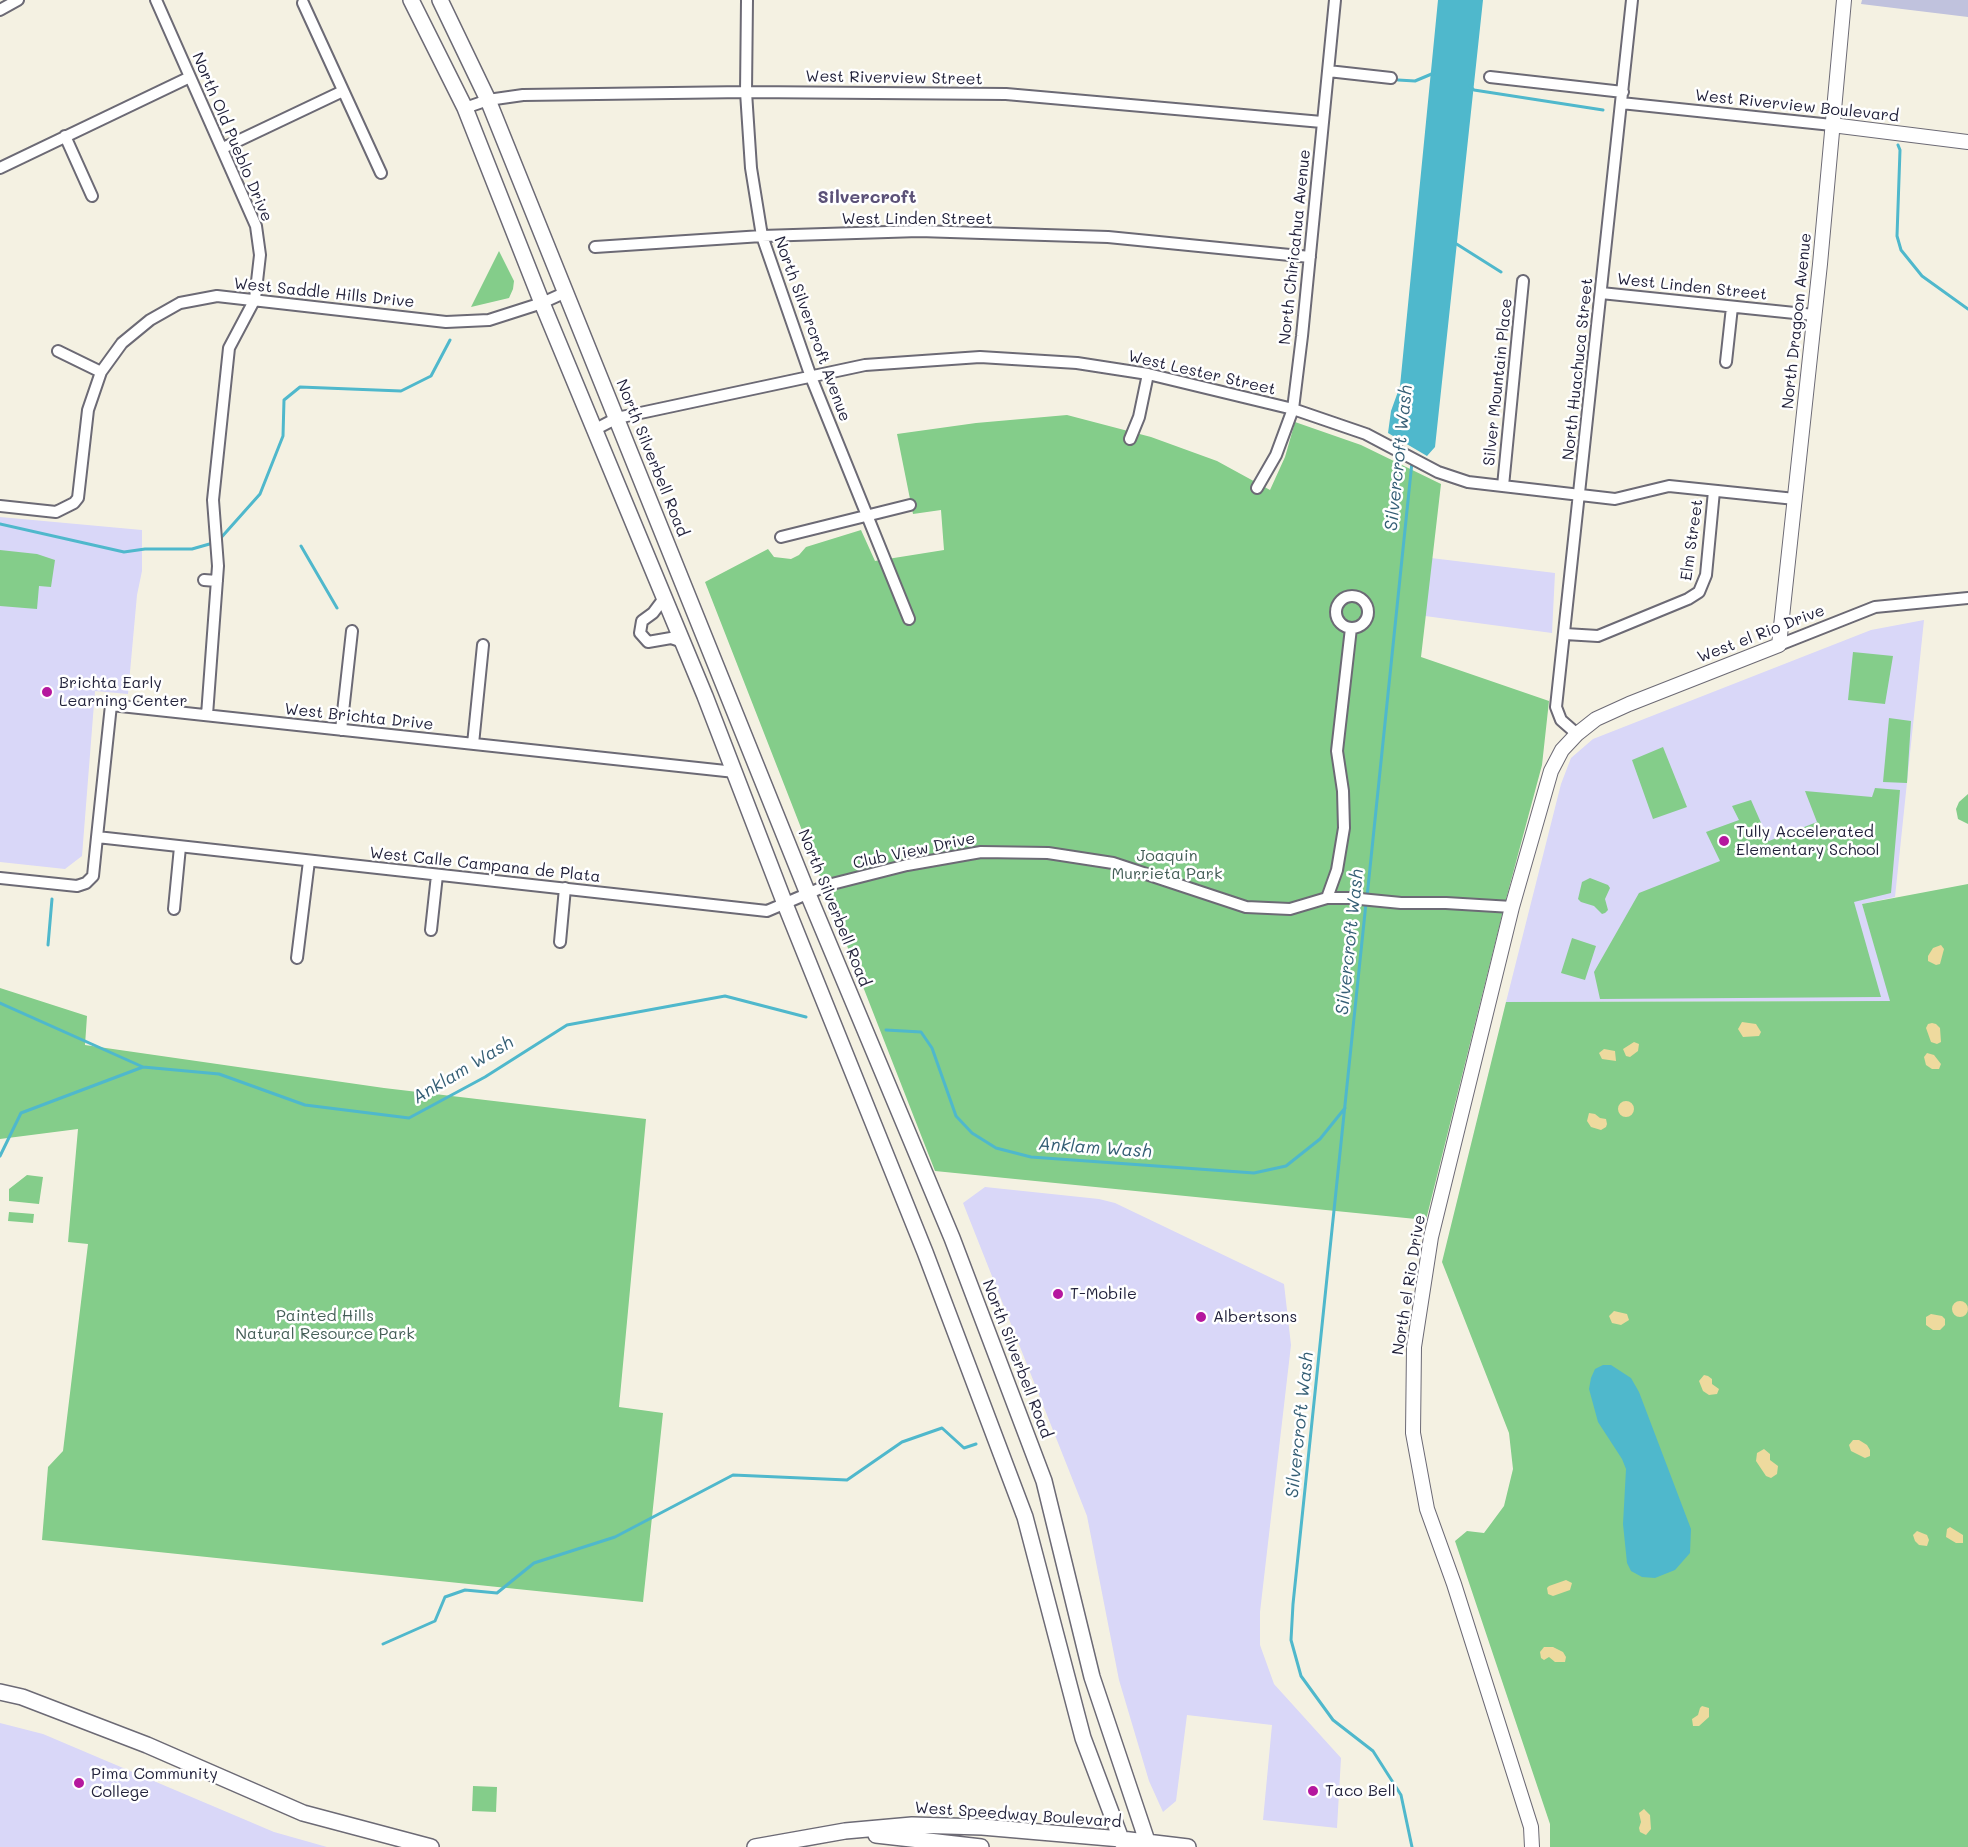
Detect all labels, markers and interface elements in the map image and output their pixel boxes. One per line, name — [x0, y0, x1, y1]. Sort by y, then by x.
street label: North Old Pueblo Drive — [188, 49, 276, 225]
street label: West Riverview Street — [805, 67, 983, 89]
street label: West Riverview Boulevard — [1694, 86, 1900, 126]
street label: North Chiricahua Avenue — [1275, 148, 1315, 346]
district label: Silvercroft — [818, 186, 916, 208]
street label: West Linden Street — [841, 209, 993, 229]
street label: North Dragoon Avenue — [1778, 232, 1816, 410]
street label: North Silvercroft Avenue — [770, 234, 854, 424]
street label: West Linden Street — [1616, 270, 1768, 304]
street label: West Saddle Hills Drive — [233, 274, 415, 312]
street label: North Huachuca Street — [1559, 277, 1597, 461]
street label: Silver Mountain Place — [1480, 297, 1516, 467]
street label: West Lester Street — [1126, 347, 1278, 399]
street label: North Silverbell Road — [612, 377, 692, 539]
water label: Silvercroft Wash — [1381, 384, 1417, 532]
street label: Elm Street — [1677, 498, 1707, 582]
street label: West el Rio Drive — [1695, 601, 1827, 667]
place label: Brichta Early Learning Center — [59, 673, 188, 711]
marker: Brichta Early Learning Center — [40, 685, 54, 699]
street label: West Brichta Drive — [284, 700, 434, 734]
place label: Tully Accelerated Elementary School — [1736, 822, 1880, 860]
street label: North Silverbell Road — [794, 827, 874, 989]
street label: Club View Drive — [851, 829, 977, 873]
marker: Tully Accelerated Elementary School — [1717, 834, 1731, 848]
street label: West Calle Campana de Plata — [369, 843, 601, 887]
park label: Joaquin Murrieta Park — [1112, 846, 1222, 884]
water label: Silvercroft Wash — [1332, 868, 1368, 1016]
water label: Anklam Wash — [409, 1031, 517, 1109]
water label: Anklam Wash — [1038, 1133, 1152, 1163]
street label: North el Rio Drive — [1388, 1214, 1430, 1356]
street label: North Silverbell Road — [978, 1277, 1056, 1441]
place label: T-Mobile — [1070, 1284, 1137, 1304]
marker: T-Mobile — [1051, 1287, 1065, 1301]
park label: Painted Hills Natural Resource Park — [235, 1306, 415, 1344]
place label: Albertsons — [1213, 1307, 1297, 1327]
marker: Albertsons — [1194, 1310, 1208, 1324]
water label: Silvercroft Wash — [1282, 1351, 1318, 1499]
place label: Pima Community College — [91, 1764, 218, 1802]
marker: Pima Community College — [72, 1776, 86, 1790]
place label: Taco Bell — [1325, 1781, 1396, 1801]
marker: Taco Bell — [1306, 1784, 1320, 1798]
street label: West Speedway Boulevard — [914, 1798, 1122, 1832]

